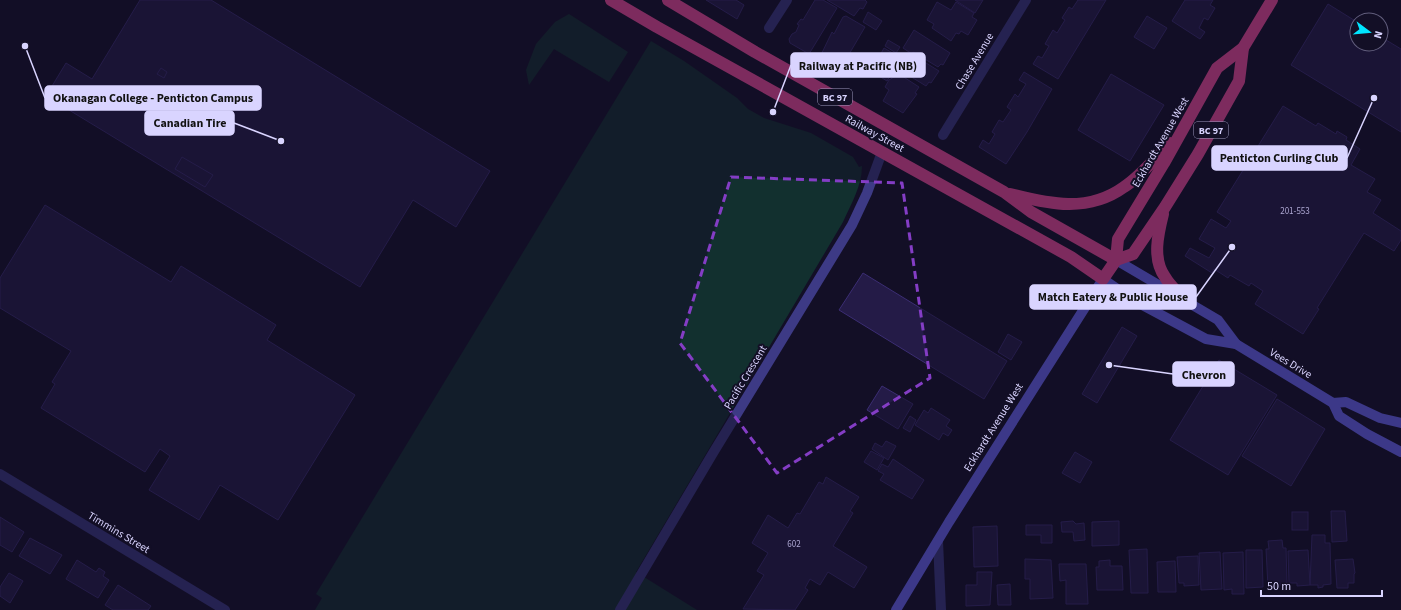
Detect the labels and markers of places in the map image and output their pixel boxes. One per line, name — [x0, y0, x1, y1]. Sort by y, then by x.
callout: Railway at Pacific (NB) — [791, 53, 925, 77]
callout: Okanagan College - Penticton Campus — [45, 86, 261, 110]
callout: Canadian Tire — [145, 111, 234, 135]
callout: Penticton Curling Club — [1212, 146, 1347, 170]
callout: Match Eatery & Public House — [1030, 285, 1196, 309]
callout: Chevron — [1173, 362, 1234, 386]

